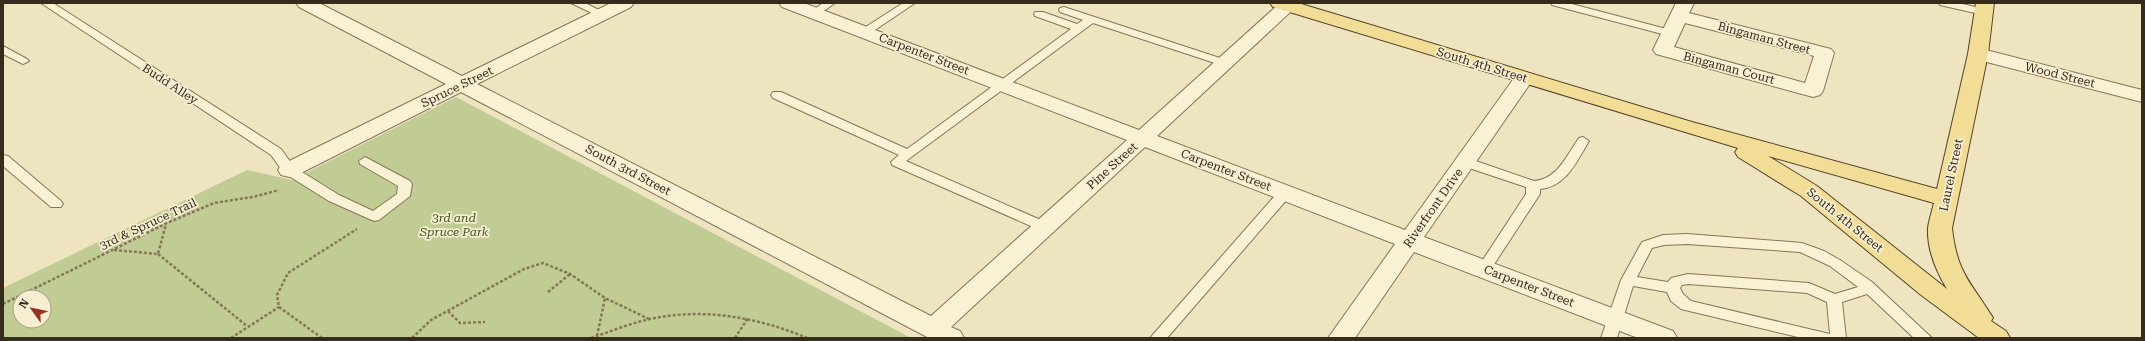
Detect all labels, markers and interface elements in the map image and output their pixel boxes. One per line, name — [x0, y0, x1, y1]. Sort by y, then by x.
street label: Bingaman Street — [1716, 19, 1812, 57]
street label: Carpenter Street — [877, 30, 972, 78]
street label: South 4th Street — [1435, 45, 1530, 86]
street label: Bingaman Court — [1682, 49, 1777, 87]
street label: Wood Street — [2024, 60, 2097, 91]
street label: Budd Alley — [140, 61, 201, 108]
street label: Spruce Street — [419, 63, 496, 110]
street label: Laurel Street — [1936, 137, 1966, 213]
street label: Pine Street — [1084, 139, 1141, 192]
street label: South 3rd Street — [583, 142, 673, 199]
street label: Carpenter Street — [1179, 146, 1274, 194]
street label: Riverfront Drive — [1400, 165, 1466, 250]
street label: South 4th Street — [1804, 185, 1886, 255]
street label: 3rd & Spruce Trail — [97, 195, 199, 253]
park label: 3rd and Spruce Park — [419, 211, 489, 239]
street label: Carpenter Street — [1482, 262, 1577, 310]
north arrow — [12, 289, 52, 329]
text: N — [16, 296, 32, 311]

